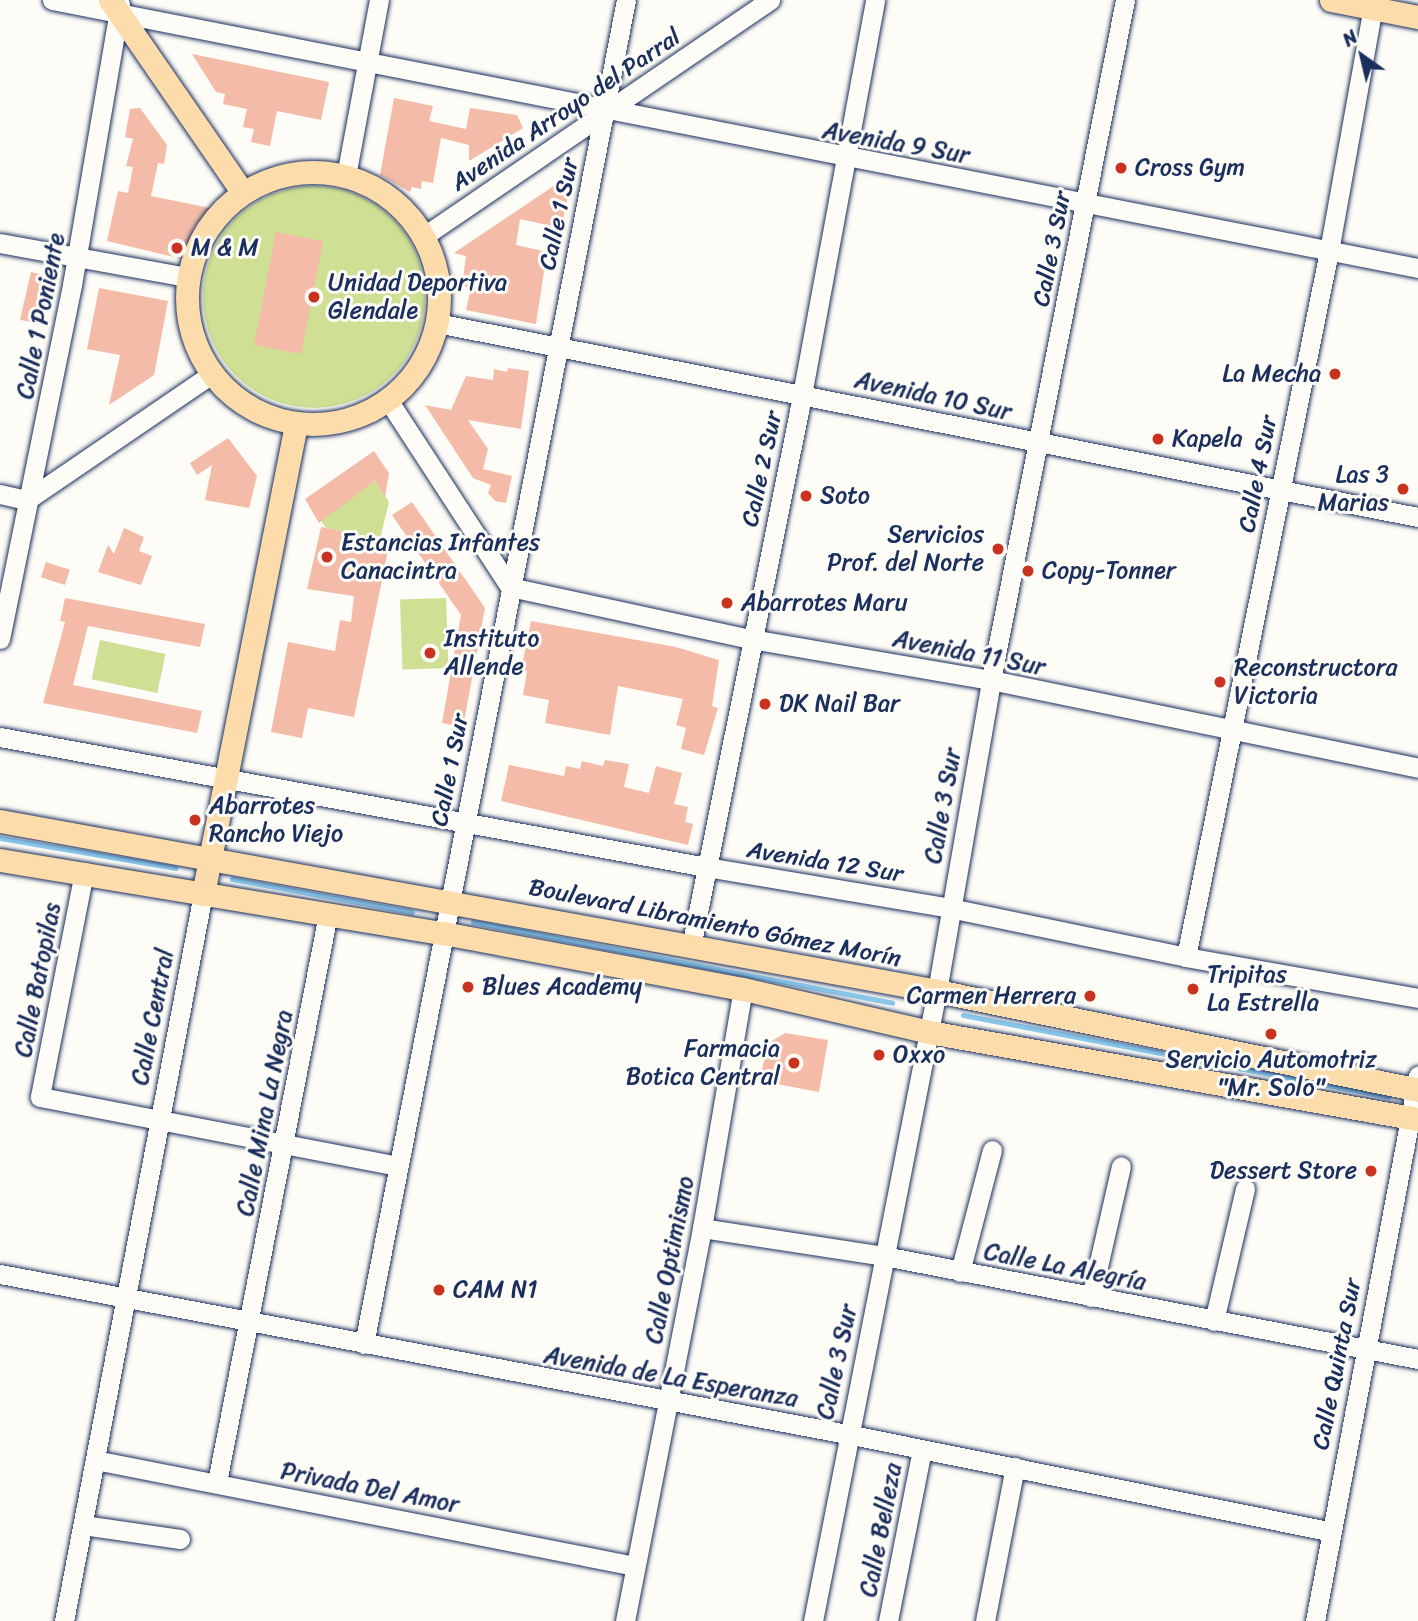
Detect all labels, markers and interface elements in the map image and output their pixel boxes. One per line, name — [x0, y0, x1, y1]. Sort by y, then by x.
north arrow — [1327, 21, 1397, 91]
text: N — [1335, 21, 1365, 56]
street label: Avenida Arroyo del Parral — [445, 22, 687, 198]
street label: Avenida 9 Sur — [820, 116, 972, 170]
place label: Cross Gym — [1135, 154, 1245, 182]
street label: Calle 1 Sur — [533, 155, 585, 273]
marker: Cross Gym — [1113, 160, 1129, 176]
street label: Calle 3 Sur — [1027, 189, 1077, 309]
street label: Calle 1 Poniente — [11, 230, 71, 402]
place label: M & M — [191, 234, 258, 262]
marker: M & M — [169, 240, 185, 256]
place label: Unidad Deportiva Glendale — [328, 269, 508, 325]
marker: Unidad Deportiva Glendale — [306, 289, 322, 305]
place label: La Mecha — [1223, 360, 1321, 388]
street label: Avenida 10 Sur — [852, 365, 1014, 427]
marker: La Mecha — [1327, 366, 1343, 382]
street label: Calle 2 Sur — [736, 409, 788, 529]
street label: Calle 4 Sur — [1233, 413, 1283, 535]
place label: Kapela — [1172, 425, 1243, 453]
marker: Kapela — [1150, 431, 1166, 447]
place label: Las 3 Marias — [1318, 461, 1389, 517]
marker: Las 3 Marias — [1395, 481, 1411, 497]
place label: Soto — [820, 482, 870, 510]
marker: Soto — [798, 488, 814, 504]
place label: Servicios Prof. del Norte — [826, 521, 984, 577]
place label: Estancias Infantes Canacintra — [341, 529, 541, 585]
marker: Servicios Prof. del Norte — [990, 541, 1006, 557]
marker: Estancias Infantes Canacintra — [319, 549, 335, 565]
place label: Copy-Tonner — [1042, 557, 1176, 585]
marker: Copy-Tonner — [1020, 563, 1036, 579]
place label: Abarrotes Maru — [741, 589, 908, 617]
marker: Abarrotes Maru — [719, 595, 735, 611]
street label: Avenida 11 Sur — [890, 624, 1048, 682]
place label: Instituto Allende — [444, 625, 539, 681]
marker: Instituto Allende — [422, 645, 438, 661]
place label: Reconstructora Victoria — [1234, 654, 1398, 710]
marker: Reconstructora Victoria — [1212, 674, 1228, 690]
place label: DK Nail Bar — [779, 690, 900, 718]
marker: DK Nail Bar — [757, 696, 773, 712]
street label: Calle 1 Sur — [425, 711, 475, 829]
street label: Calle 3 Sur — [919, 746, 967, 866]
place label: Abarrotes Rancho Viejo — [209, 792, 344, 848]
marker: Abarrotes Rancho Viejo — [187, 812, 203, 828]
street label: Avenida 12 Sur — [745, 835, 905, 889]
street label: Boulevard Libramiento Gómez Morín — [526, 873, 904, 973]
street label: Calle Batopilas — [9, 900, 67, 1060]
street label: Calle Central — [126, 946, 180, 1088]
place label: Tripitas La Estrella — [1207, 961, 1319, 1017]
place label: Blues Academy — [482, 973, 642, 1001]
marker: Blues Academy — [460, 979, 476, 995]
marker: Tripitas La Estrella — [1185, 981, 1201, 997]
place label: Carmen Herrera — [906, 982, 1076, 1010]
marker: Carmen Herrera — [1082, 988, 1098, 1004]
street label: Calle Mina La Negra — [231, 1008, 299, 1218]
marker: Servicio Automotriz "Mr. Solo" — [1263, 1026, 1279, 1042]
place label: Farmacia Botica Central — [626, 1035, 780, 1091]
place label: Oxxo — [893, 1041, 945, 1069]
place label: Servicio Automotriz "Mr. Solo" — [1165, 1046, 1377, 1102]
marker: Oxxo — [871, 1047, 887, 1063]
marker: Farmacia Botica Central — [786, 1055, 802, 1071]
place label: Dessert Store — [1209, 1157, 1357, 1185]
marker: Dessert Store — [1363, 1163, 1379, 1179]
street label: Calle Optimismo — [640, 1173, 700, 1347]
street label: Calle La Alegría — [982, 1237, 1148, 1297]
place label: CAM N1 — [453, 1276, 537, 1304]
street label: Calle Quinta Sur — [1306, 1276, 1368, 1452]
marker: CAM N1 — [431, 1282, 447, 1298]
street label: Calle 3 Sur — [811, 1302, 863, 1422]
street label: Avenida de La Esperanza — [541, 1340, 801, 1414]
street label: Privada Del Amor — [278, 1457, 462, 1519]
street label: Calle Belleza — [854, 1460, 908, 1600]

